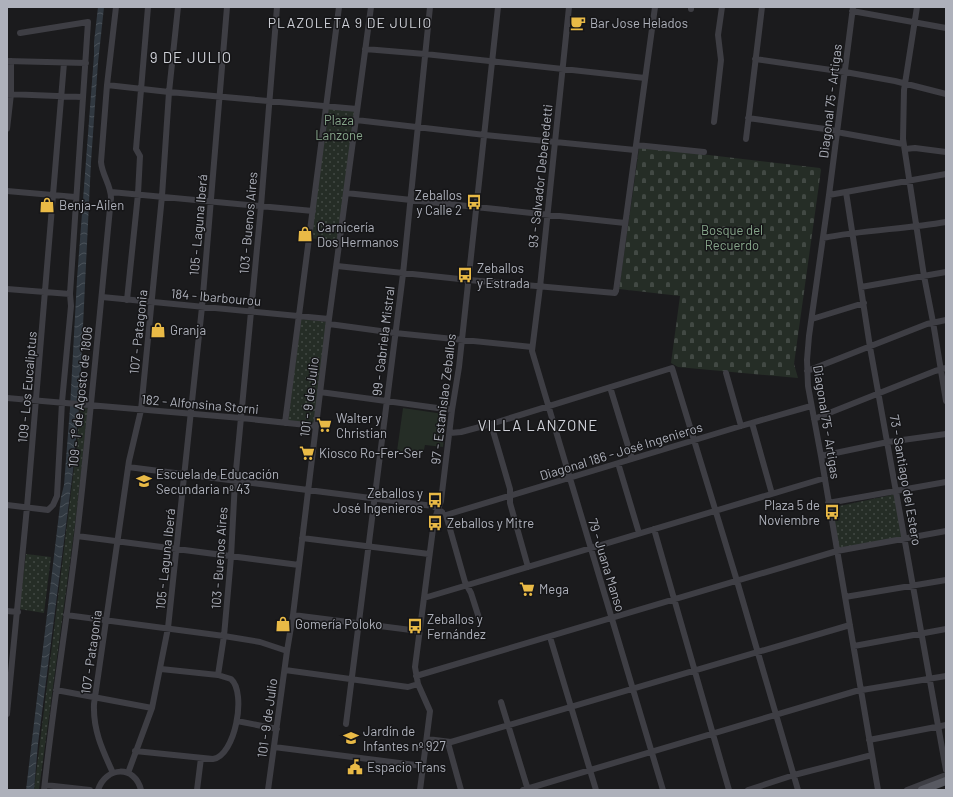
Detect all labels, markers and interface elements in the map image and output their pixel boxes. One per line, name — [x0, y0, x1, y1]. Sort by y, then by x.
district label: PLAZOLETA 9 DE JULIO — [268, 14, 432, 31]
cafe icon: Bar Jose Helados — [569, 14, 587, 32]
place label: Bar Jose Helados — [590, 15, 688, 31]
street label: Diagonal 75 - Artigas — [815, 43, 845, 159]
district label: 9 DE JULIO — [150, 48, 232, 66]
street label: 93 - Salvador Debenedetti — [524, 103, 556, 249]
park label: Plaza Lanzone — [315, 112, 363, 143]
street label: 103 - Buenos Aires — [236, 171, 260, 275]
street label: 105 - Laguna Iberá — [186, 174, 210, 276]
place label: Zeballos y Calle 2 — [415, 187, 462, 218]
bus stop icon: Zeballos y Calle 2 — [465, 193, 483, 211]
shop icon: Benja-Ailen — [38, 196, 56, 214]
place label: Benja-Ailen — [59, 197, 124, 213]
place label: Carnicería Dos Hermanos — [317, 219, 399, 250]
park label: Bosque del Recuerdo — [701, 222, 763, 253]
shop icon: Carnicería Dos Hermanos — [296, 225, 314, 243]
place label: Zeballos y Estrada — [477, 260, 530, 291]
bus stop icon: Zeballos y Estrada — [456, 266, 474, 284]
street label: 184 - Ibarbourou — [170, 285, 262, 309]
street label: 99 - Gabriela Mistral — [368, 285, 398, 397]
street label: 107 - Patagonia — [126, 289, 150, 375]
shop icon: Granja — [149, 321, 167, 339]
place label: Granja — [170, 322, 206, 338]
street label: 109 - 1° de Agosto de 1806 — [65, 325, 95, 468]
street label: 109 - Los Eucaliptus — [14, 331, 40, 443]
street label: 97 - Estanislao Zeballos — [427, 333, 459, 465]
street label: 101 - 9 de Julio — [296, 356, 322, 438]
street label: Diagonal 75 - Artigas — [810, 364, 844, 480]
street label: 182 - Alfonsina Storni — [141, 391, 259, 417]
place label: Walter y Christian — [336, 410, 387, 441]
street label: 73 - Santiago del Estero — [887, 413, 925, 547]
supermarket icon: Walter y Christian — [315, 416, 333, 434]
district label: VILLA LANZONE — [478, 416, 598, 434]
street label: Diagonal 186 - José Ingenieros — [538, 419, 704, 483]
supermarket icon: Kiosco Ro-Fer-Ser — [298, 444, 316, 462]
place label: Kiosco Ro-Fer-Ser — [319, 445, 423, 461]
place label: Escuela de Educación Secundaria nº 43 — [156, 466, 279, 497]
school or university icon: Escuela de Educación Secundaria nº 43 — [135, 472, 153, 490]
place label: Zeballos y José Ingenieros — [333, 485, 423, 516]
bus stop icon: Zeballos y José Ingenieros — [426, 491, 444, 509]
place label: Plaza 5 de Noviembre — [759, 497, 820, 528]
bus stop icon: Plaza 5 de Noviembre — [823, 503, 841, 521]
street label: 103 - Buenos Aires — [207, 506, 231, 610]
street label: 105 - Laguna Iberá — [152, 508, 178, 610]
bus stop icon: Zeballos y Mitre — [426, 514, 444, 532]
place label: Zeballos y Mitre — [447, 515, 534, 531]
street label: 79 - Juana Manso — [585, 516, 629, 614]
supermarket icon: Mega — [518, 580, 536, 598]
place label: Mega — [539, 581, 569, 597]
street label: 107 - Patagonia — [77, 609, 105, 695]
place label: Zeballos y Fernández — [427, 611, 486, 642]
shop icon: Gomería Poloko — [274, 615, 292, 633]
place label: Gomería Poloko — [295, 616, 382, 632]
bus stop icon: Zeballos y Fernández — [406, 617, 424, 635]
street label: 101 - 9 de Julio — [253, 677, 281, 759]
place label: Jardín de Infantes nº 927 — [363, 723, 446, 754]
school or university icon: Jardín de Infantes nº 927 — [342, 729, 360, 747]
public building icon: Espacio Trans — [346, 758, 364, 776]
place label: Espacio Trans — [367, 759, 446, 775]

